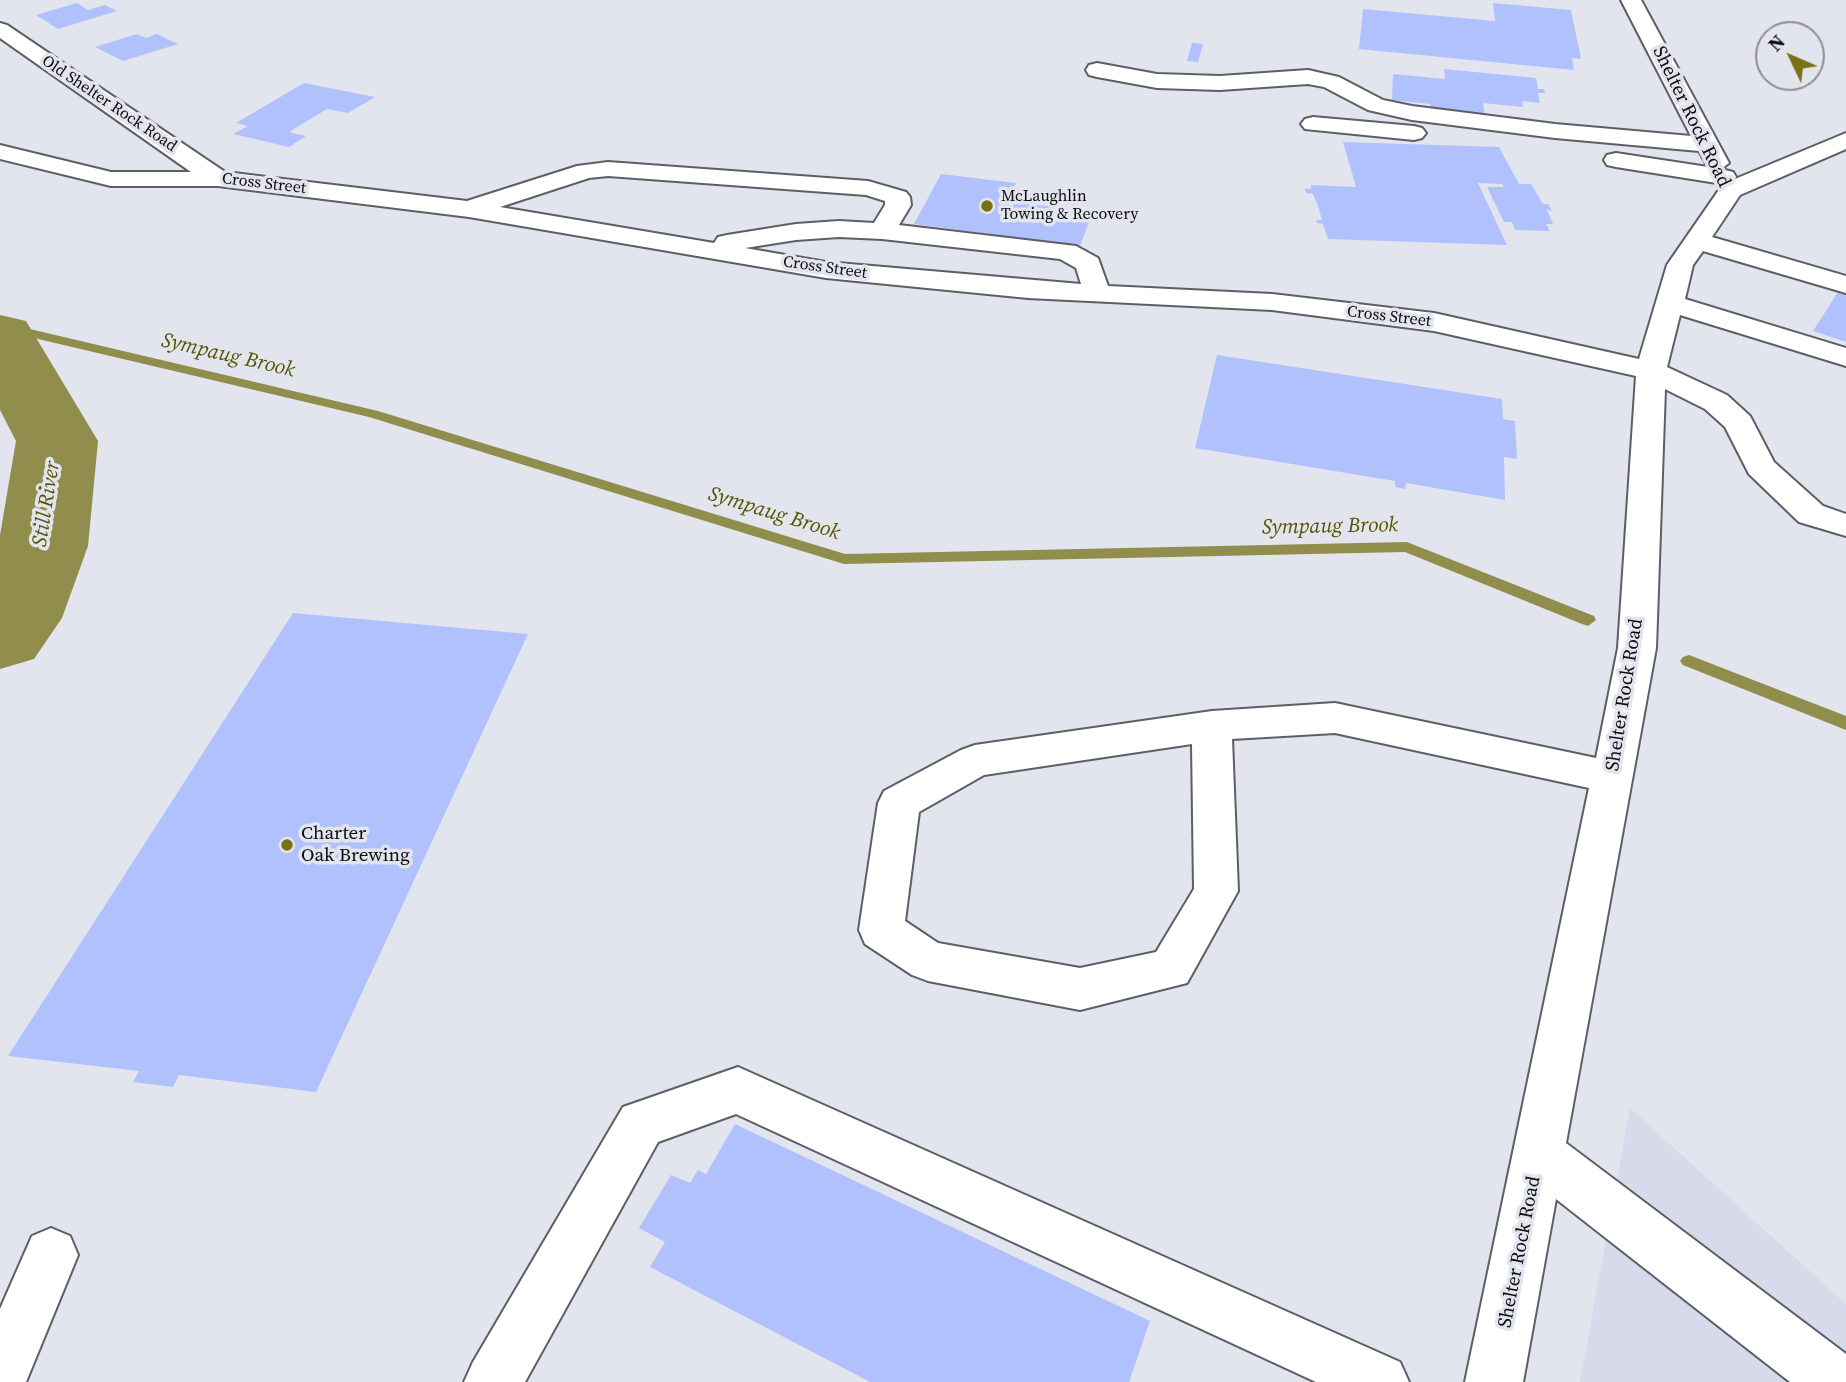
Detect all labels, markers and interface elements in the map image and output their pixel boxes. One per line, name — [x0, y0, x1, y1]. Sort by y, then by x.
north arrow — [1755, 21, 1825, 91]
text: N — [1762, 29, 1790, 57]
street label: Shelter Rock Road — [1647, 43, 1735, 191]
street label: Old Shelter Rock Road — [38, 52, 180, 156]
street label: Cross Street — [221, 169, 307, 199]
place label: McLaughlin Towing & Recovery — [1001, 187, 1138, 225]
marker: McLaughlin Towing & Recovery — [979, 198, 995, 214]
street label: Cross Street — [782, 253, 868, 283]
street label: Cross Street — [1346, 302, 1432, 332]
water label: Sympaug Brook — [159, 328, 297, 384]
water label: Still River — [28, 459, 66, 549]
water label: Sympaug Brook — [705, 482, 843, 546]
water label: Sympaug Brook — [1262, 513, 1398, 541]
street label: Shelter Rock Road — [1602, 617, 1648, 773]
place label: Charter Oak Brewing — [301, 823, 410, 867]
marker: Charter Oak Brewing — [279, 837, 295, 853]
street label: Shelter Rock Road — [1494, 1174, 1546, 1330]

